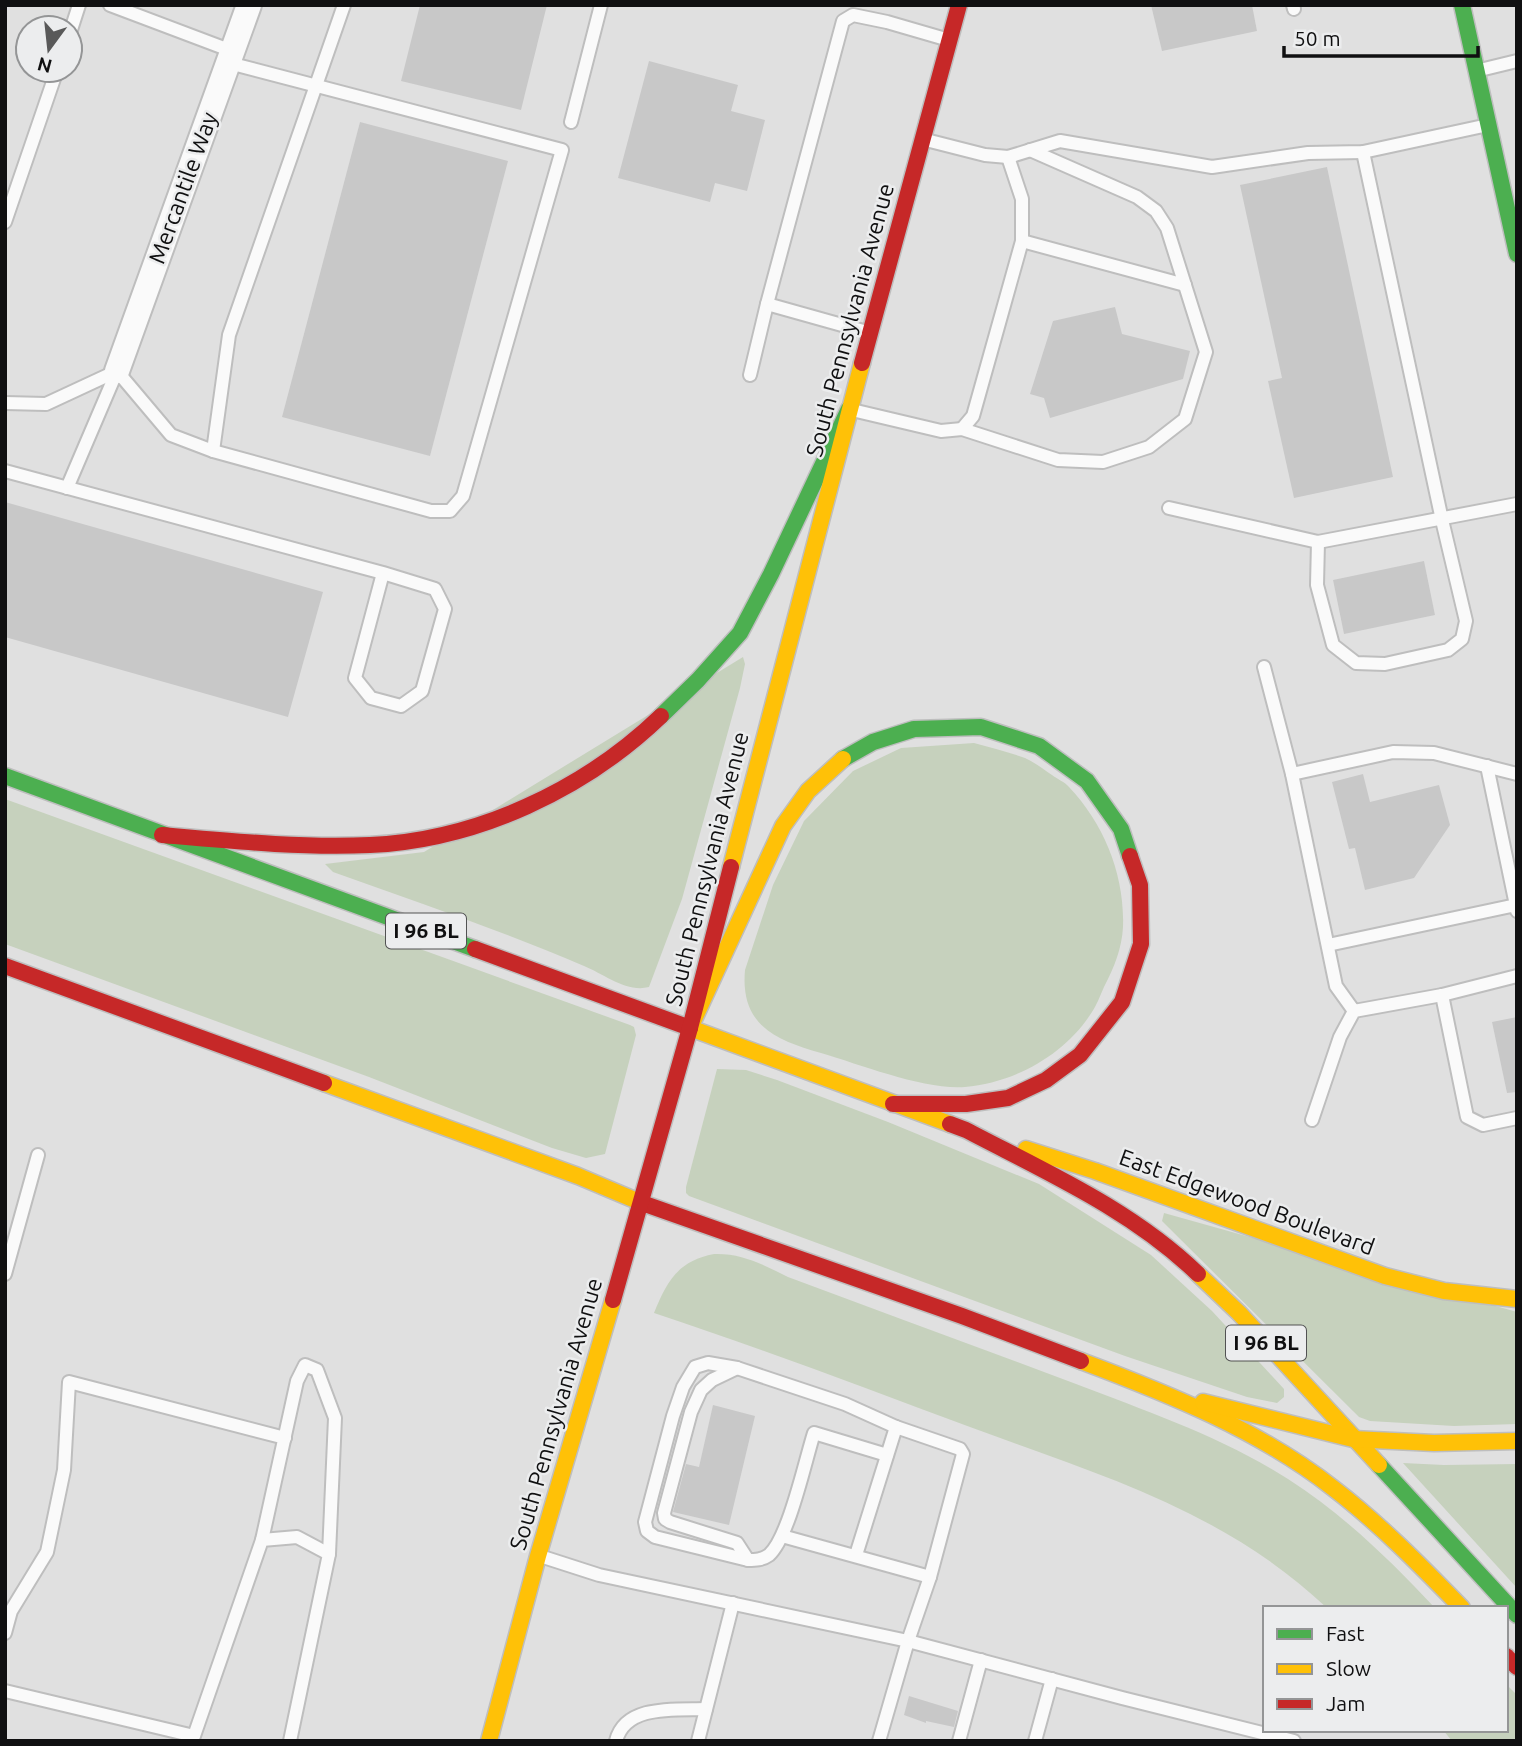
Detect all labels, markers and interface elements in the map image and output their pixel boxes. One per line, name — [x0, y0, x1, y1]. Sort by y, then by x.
north arrow — [14, 14, 84, 84]
scale bar — [1284, 14, 1478, 58]
text: 50 m — [1294, 26, 1341, 50]
text: N — [35, 53, 54, 78]
street label: Mercantile Way — [144, 109, 222, 267]
street label: South Pennsylvania Avenue — [801, 181, 898, 459]
street label: South Pennsylvania Avenue — [660, 729, 753, 1009]
road number: I 96 BL — [386, 914, 466, 948]
street label: East Edgewood Boulevard — [1116, 1144, 1378, 1259]
street label: South Pennsylvania Avenue — [505, 1275, 606, 1553]
road number: I 96 BL — [1226, 1326, 1306, 1360]
legend — [1263, 1606, 1508, 1732]
text: Fast — [1326, 1621, 1364, 1645]
text: Slow — [1326, 1656, 1371, 1680]
text: Jam — [1326, 1691, 1365, 1715]

